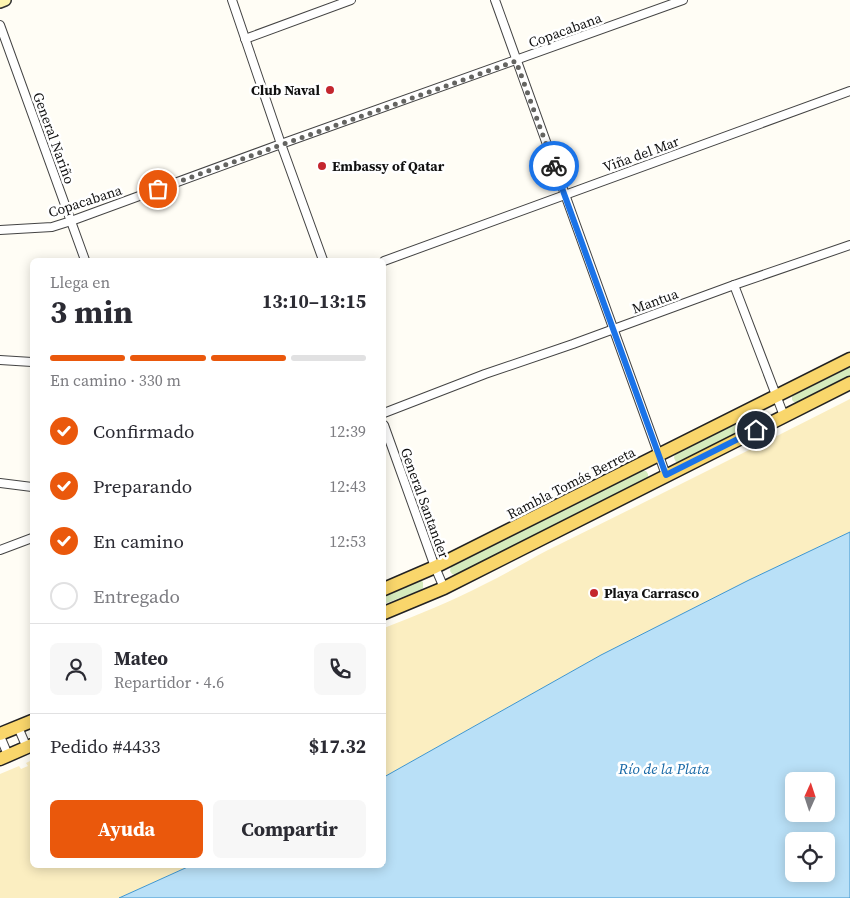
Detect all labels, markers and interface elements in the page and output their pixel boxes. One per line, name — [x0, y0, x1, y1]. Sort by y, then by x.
street label: Copacabana — [526, 7, 605, 52]
place label: Club Naval — [251, 80, 320, 100]
marker: Club Naval — [324, 84, 336, 96]
street label: General Nariño — [28, 89, 80, 187]
street label: Viña del Mar — [600, 131, 682, 177]
courier — [529, 141, 579, 191]
icon: bike — [540, 152, 568, 180]
place label: Embassy of Qatar — [332, 156, 445, 176]
marker: Embassy of Qatar — [316, 160, 328, 172]
pin — [137, 168, 179, 210]
icon: bag — [144, 175, 172, 203]
street label: Copacabana — [46, 179, 125, 222]
text: Llega en — [50, 271, 110, 293]
street label: Mantua — [629, 283, 682, 319]
text: 13:10–13:15 — [262, 288, 366, 314]
text: 3 min — [50, 290, 133, 334]
text: En camino · 330 m — [50, 369, 181, 391]
pin — [735, 409, 777, 451]
icon: home — [742, 416, 770, 444]
icon: check — [50, 417, 78, 445]
text: Confirmado — [93, 418, 195, 444]
text: 12:39 — [329, 420, 366, 442]
street label: Rambla Tomás Berreta — [503, 442, 639, 524]
street label: General Santander — [396, 445, 454, 561]
icon: check — [50, 472, 78, 500]
text: Preparando — [93, 473, 192, 499]
text: 12:43 — [329, 475, 366, 497]
icon: check — [50, 527, 78, 555]
text: En camino — [93, 528, 184, 554]
text: 12:53 — [329, 530, 366, 552]
text: Entregado — [93, 583, 180, 609]
place label: Playa Carrasco — [604, 583, 699, 603]
marker: Playa Carrasco — [588, 587, 600, 599]
button: person — [50, 643, 102, 695]
button: phone — [314, 643, 366, 695]
text: Mateo — [114, 645, 168, 671]
text: Repartidor · 4.6 — [114, 671, 224, 693]
text: Pedido #4433 — [50, 733, 161, 759]
text: $17.32 — [309, 733, 366, 759]
water label: Río de la Plata — [617, 758, 710, 779]
north arrow — [785, 772, 835, 822]
map controls — [785, 772, 835, 882]
button: Ayuda — [50, 800, 203, 858]
button: Compartir — [213, 800, 366, 858]
button: locate — [785, 832, 835, 882]

